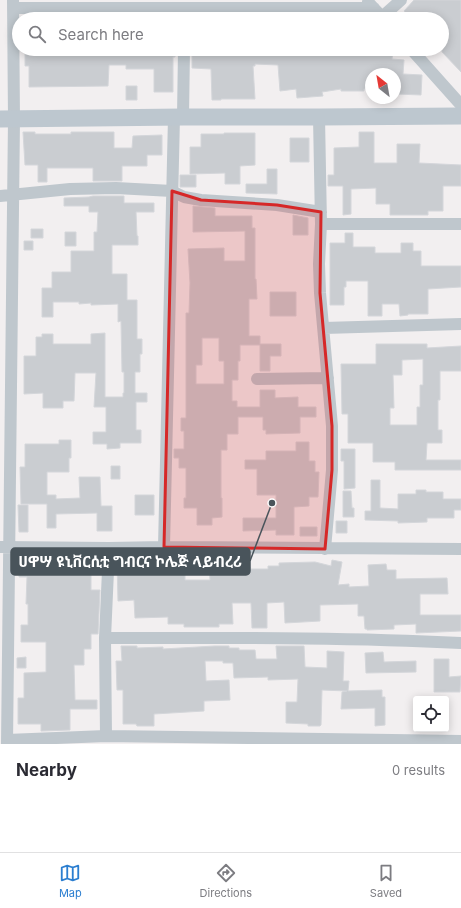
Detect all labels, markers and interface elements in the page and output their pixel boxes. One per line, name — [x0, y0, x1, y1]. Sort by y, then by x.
search box — [12, 12, 449, 56]
icon: search — [26, 23, 48, 45]
text: Search here — [58, 25, 144, 44]
north arrow — [365, 68, 401, 104]
callout: ሀዋሣ ዩኒቨርሲቲ ግብርና ኮሌጅ ላይብረሪ — [11, 548, 250, 575]
text: ሀዋሣ ዩኒቨርሲቲ ግብርና ኮሌጅ ላይብረሪ — [18, 552, 242, 571]
map controls — [413, 696, 449, 732]
button: locate — [413, 696, 449, 732]
text: Nearby — [16, 760, 77, 780]
text: 0 results — [392, 762, 445, 778]
tab: Map — [59, 862, 82, 900]
tab: Directions — [200, 862, 252, 900]
tab: Saved — [370, 862, 402, 900]

